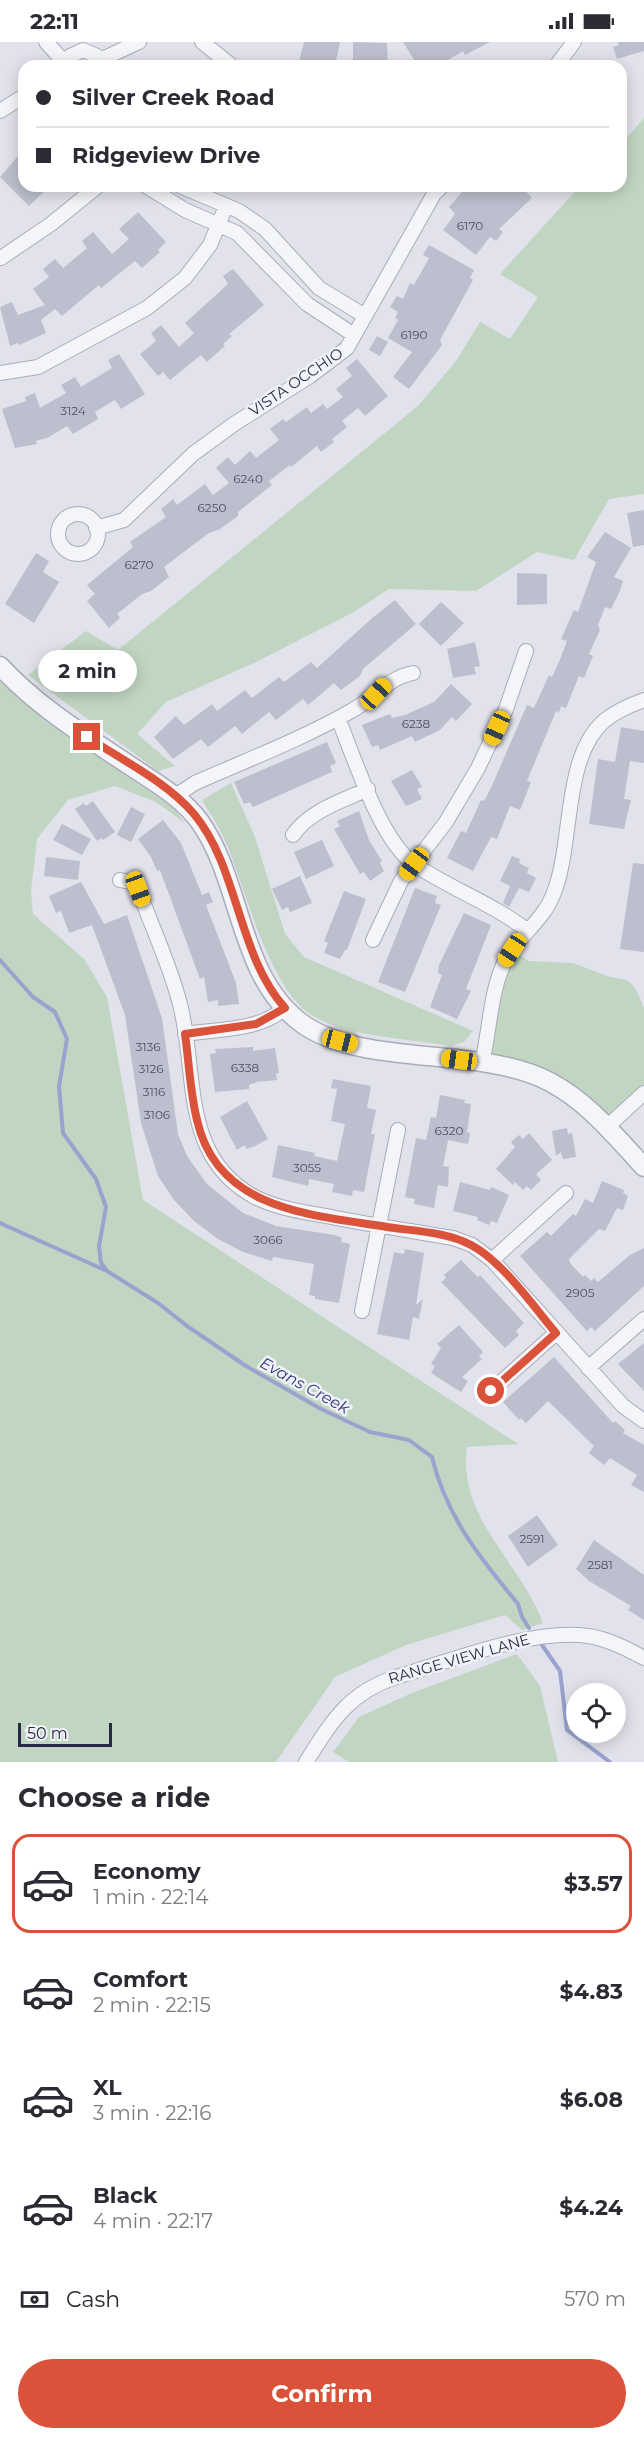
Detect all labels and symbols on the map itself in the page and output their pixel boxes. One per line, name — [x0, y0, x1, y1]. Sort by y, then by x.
house number: 6170 — [457, 218, 483, 233]
house number: 6190 — [401, 327, 427, 342]
street label: VISTA OCCHIO — [245, 343, 346, 420]
house number: 3124 — [60, 403, 86, 418]
house number: 6240 — [233, 471, 263, 486]
house number: 6250 — [198, 500, 226, 515]
house number: 6270 — [125, 557, 153, 572]
callout: 2 min — [38, 650, 136, 692]
car — [357, 675, 395, 713]
car — [481, 708, 513, 748]
house number: 6238 — [402, 716, 431, 731]
route end — [73, 723, 100, 750]
car — [396, 844, 432, 884]
car — [123, 869, 153, 909]
car — [495, 930, 529, 970]
car — [320, 1028, 360, 1054]
house number: 3136 — [135, 1039, 161, 1054]
car — [440, 1049, 478, 1071]
house number: 6338 — [231, 1060, 260, 1075]
house number: 3126 — [138, 1061, 164, 1076]
house number: 3116 — [143, 1084, 165, 1099]
house number: 3106 — [144, 1107, 170, 1122]
house number: 6320 — [435, 1123, 463, 1138]
house number: 3055 — [293, 1160, 321, 1175]
house number: 3066 — [253, 1232, 283, 1247]
house number: 2905 — [566, 1285, 595, 1300]
water label: Evans Creek — [257, 1353, 354, 1419]
route start — [477, 1377, 504, 1404]
house number: 2591 — [519, 1531, 545, 1546]
house number: 2581 — [587, 1557, 613, 1572]
street label: RANGE VIEW LANE — [386, 1629, 532, 1688]
scale bar — [18, 1720, 112, 1748]

